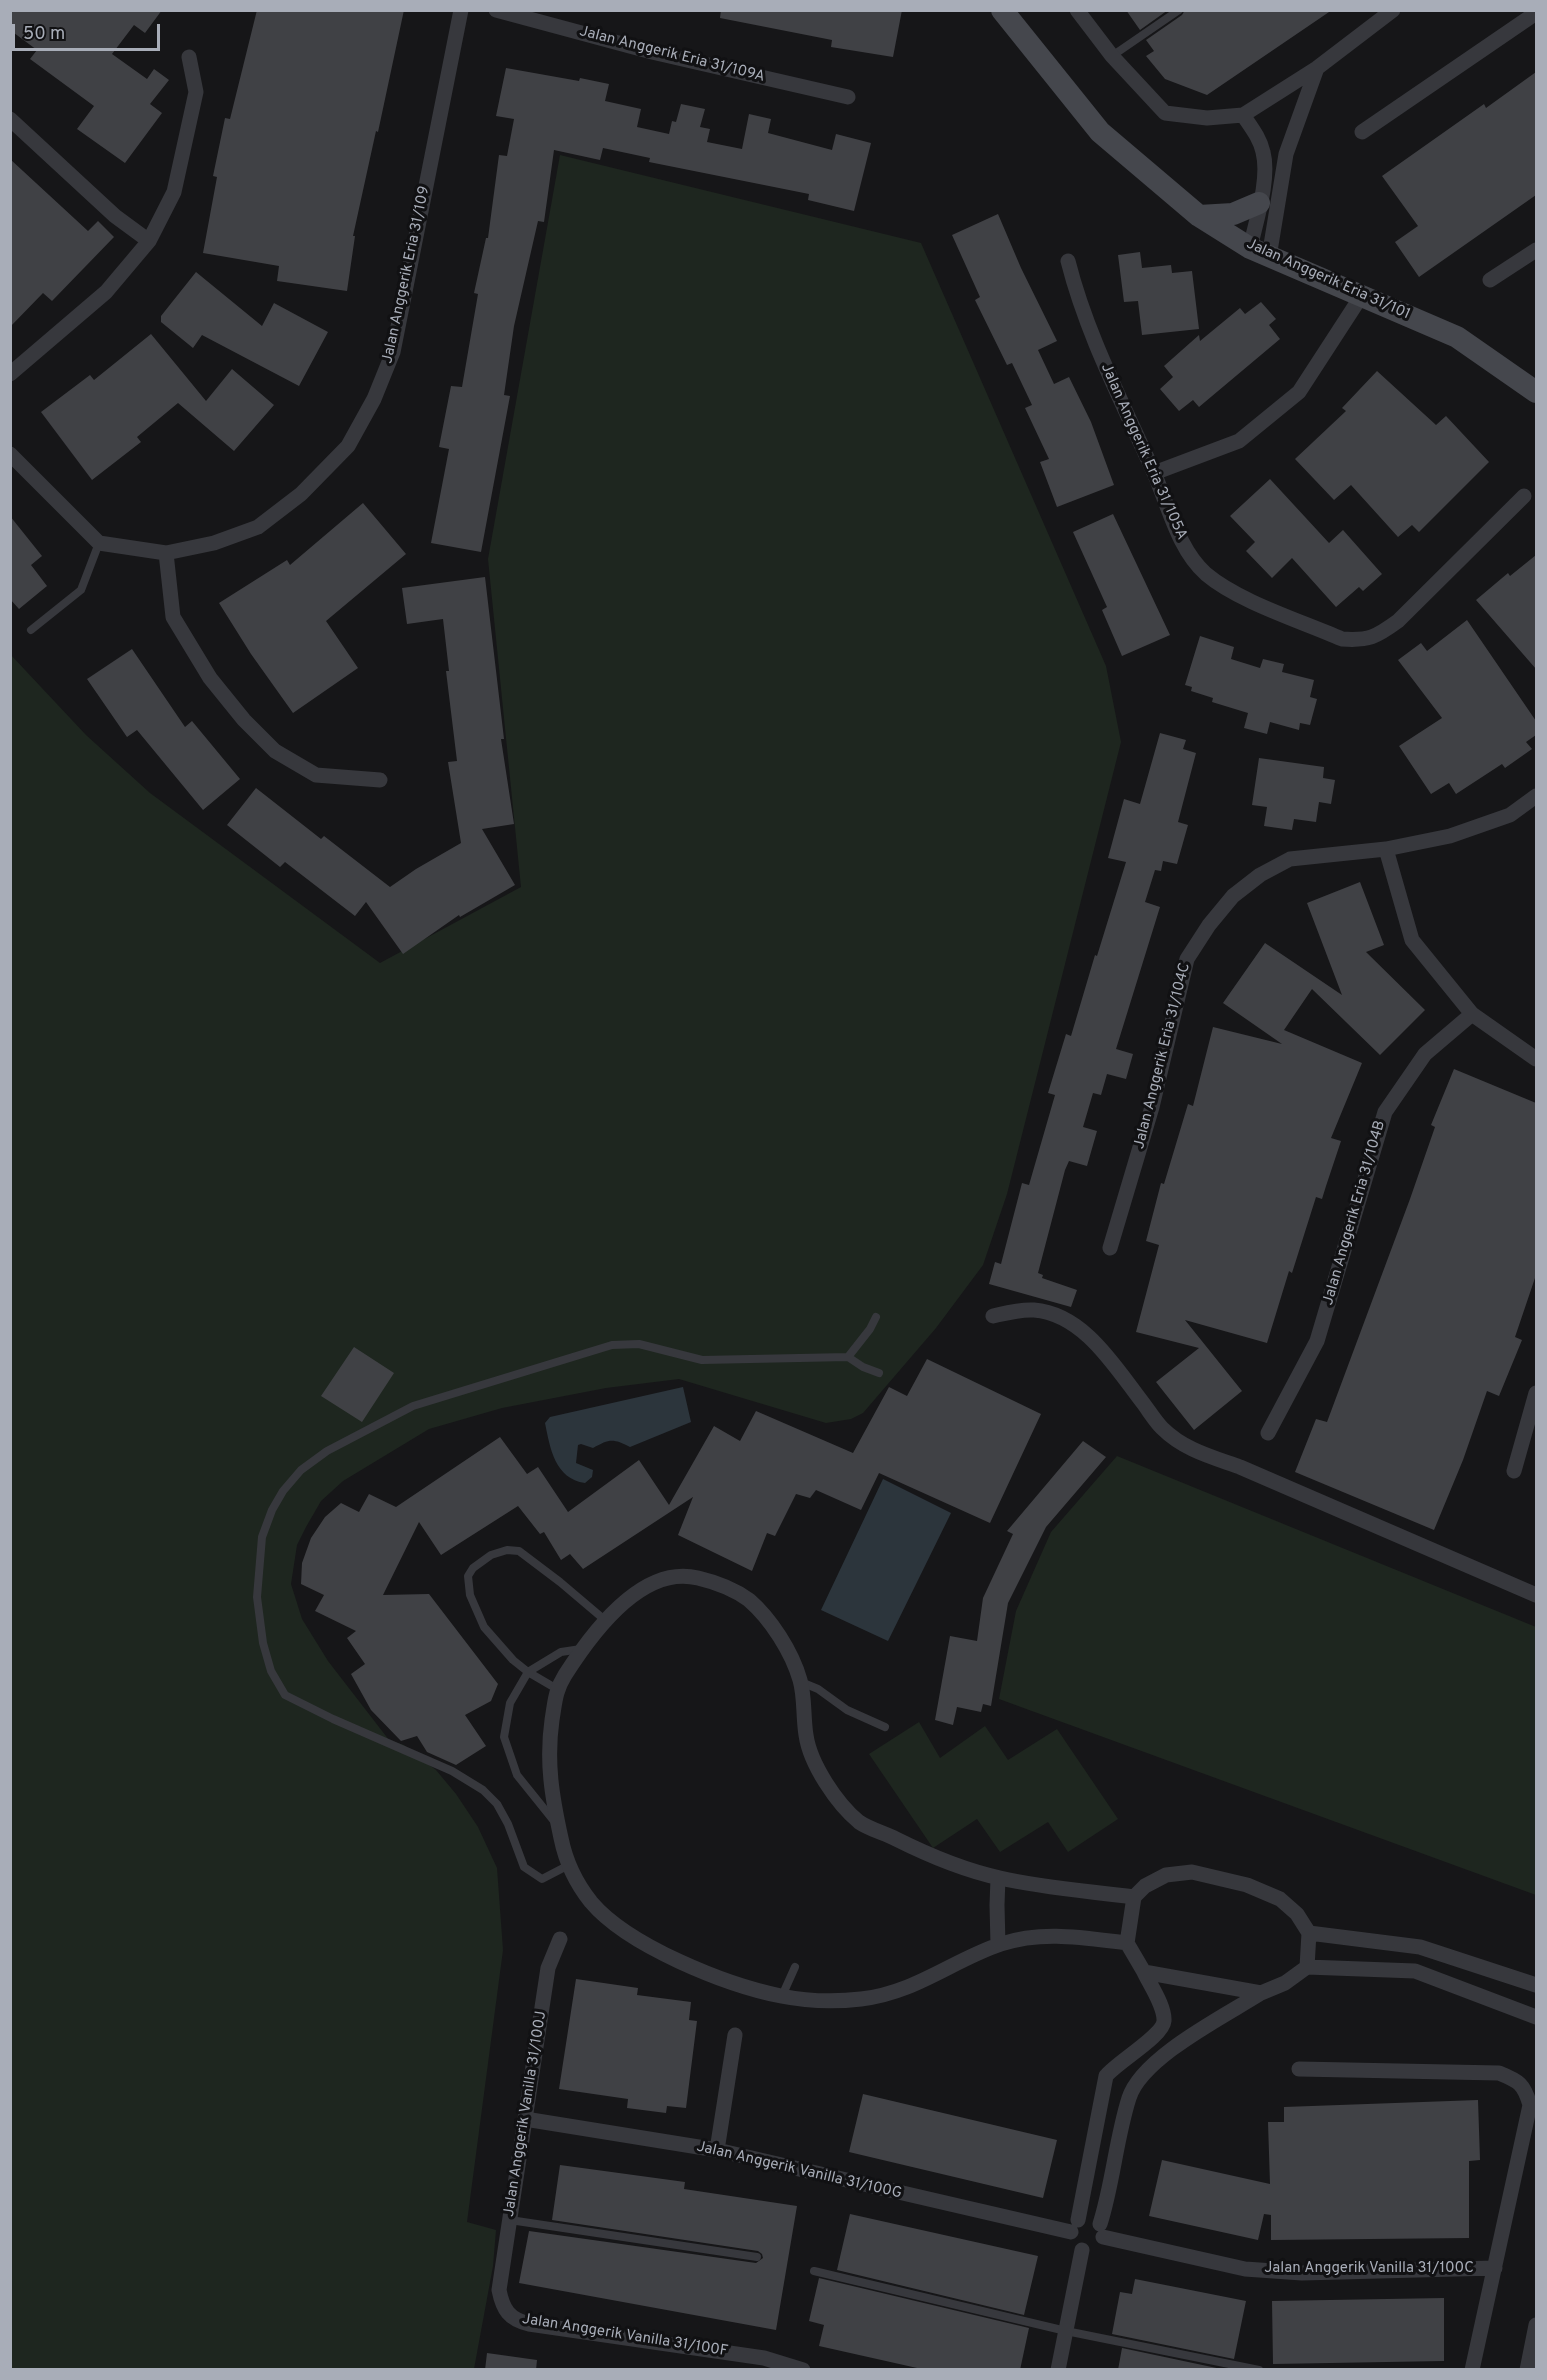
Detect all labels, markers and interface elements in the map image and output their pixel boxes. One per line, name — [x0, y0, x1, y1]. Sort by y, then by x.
scale bar — [15, 12, 164, 50]
text: 50 m — [23, 23, 65, 46]
street label: Jalan Anggerik Eria 31/109A — [577, 23, 767, 87]
street label: Jalan Anggerik Eria 31/109 — [379, 185, 435, 365]
street label: Jalan Anggerik Eria 31/101 — [1243, 236, 1413, 324]
street label: Jalan Anggerik Eria 31/105A — [1096, 361, 1190, 543]
street label: Jalan Anggerik Eria 31/104C — [1131, 961, 1195, 1151]
street label: Jalan Anggerik Eria 31/104B — [1320, 1119, 1390, 1307]
street label: Jalan Anggerik Vanilla 31/100J — [501, 2010, 551, 2218]
street label: Jalan Anggerik Vanilla 31/100G — [695, 2139, 903, 2203]
street label: Jalan Anggerik Vanilla 31/100C — [1264, 2260, 1474, 2278]
street label: Jalan Anggerik Vanilla 31/100F — [521, 2311, 729, 2361]

